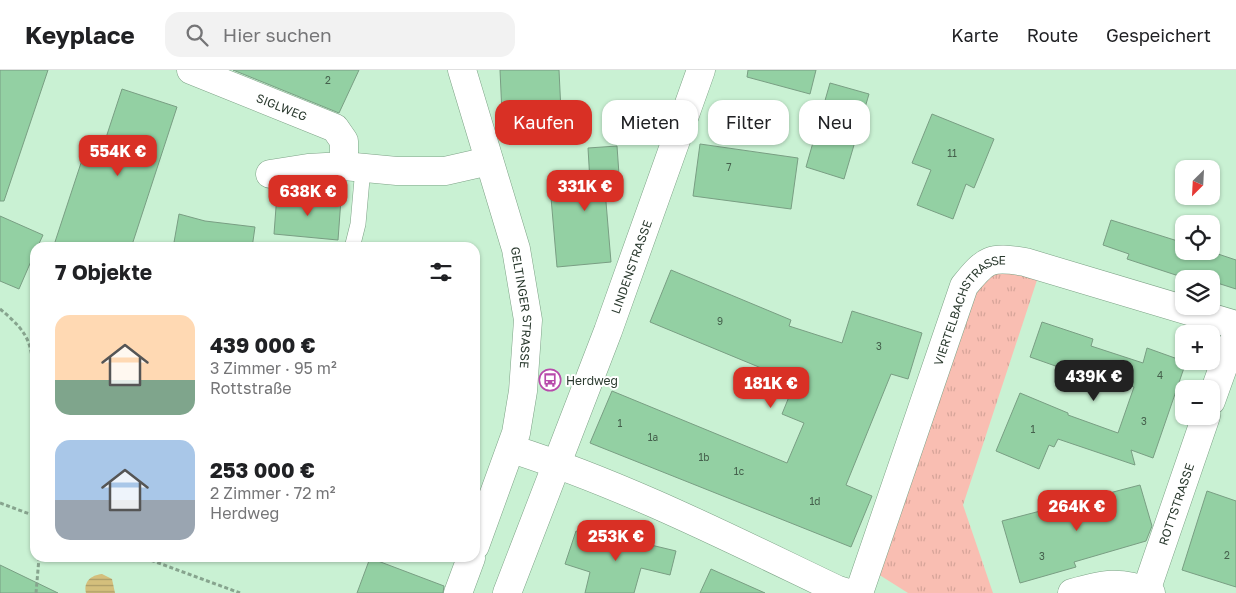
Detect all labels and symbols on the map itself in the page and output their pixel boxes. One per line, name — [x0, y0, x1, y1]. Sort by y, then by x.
house number: 2 — [325, 74, 331, 86]
street label: SIGLWEG — [254, 90, 309, 124]
pin: 554K € — [77, 134, 159, 177]
house number: 11 — [947, 147, 957, 159]
north arrow — [1175, 160, 1220, 205]
house number: 7 — [726, 161, 732, 173]
pin: 331K € — [544, 170, 626, 212]
pin: 638K € — [267, 174, 349, 217]
street label: LINDENSTRASSE — [607, 218, 654, 316]
street label: GELTINGER STRASSE — [508, 245, 536, 369]
street label: VIERTELBACHSTRASSE — [930, 252, 1006, 367]
house number: 9 — [717, 315, 723, 327]
house number: 3 — [876, 340, 882, 352]
pin: 439K € — [1053, 360, 1135, 402]
pin: 181K € — [730, 366, 812, 409]
bus stop icon: Herdweg — [538, 368, 562, 392]
house number: 4 — [1157, 369, 1163, 381]
place label: Herdweg — [566, 373, 618, 388]
house number: 3 — [1141, 415, 1147, 427]
house number: 1 — [618, 417, 623, 429]
house number: 1 — [1031, 423, 1036, 435]
house number: 1a — [648, 431, 658, 443]
house number: 1b — [699, 451, 710, 463]
street label: ROTTSTRASSE — [1155, 461, 1197, 547]
house number: 1c — [734, 465, 745, 477]
pin: 264K € — [1036, 490, 1118, 532]
house number: 1d — [810, 495, 821, 507]
pin: 253K € — [575, 520, 657, 562]
house number: 2 — [1224, 549, 1230, 561]
house number: 3 — [1039, 550, 1045, 562]

